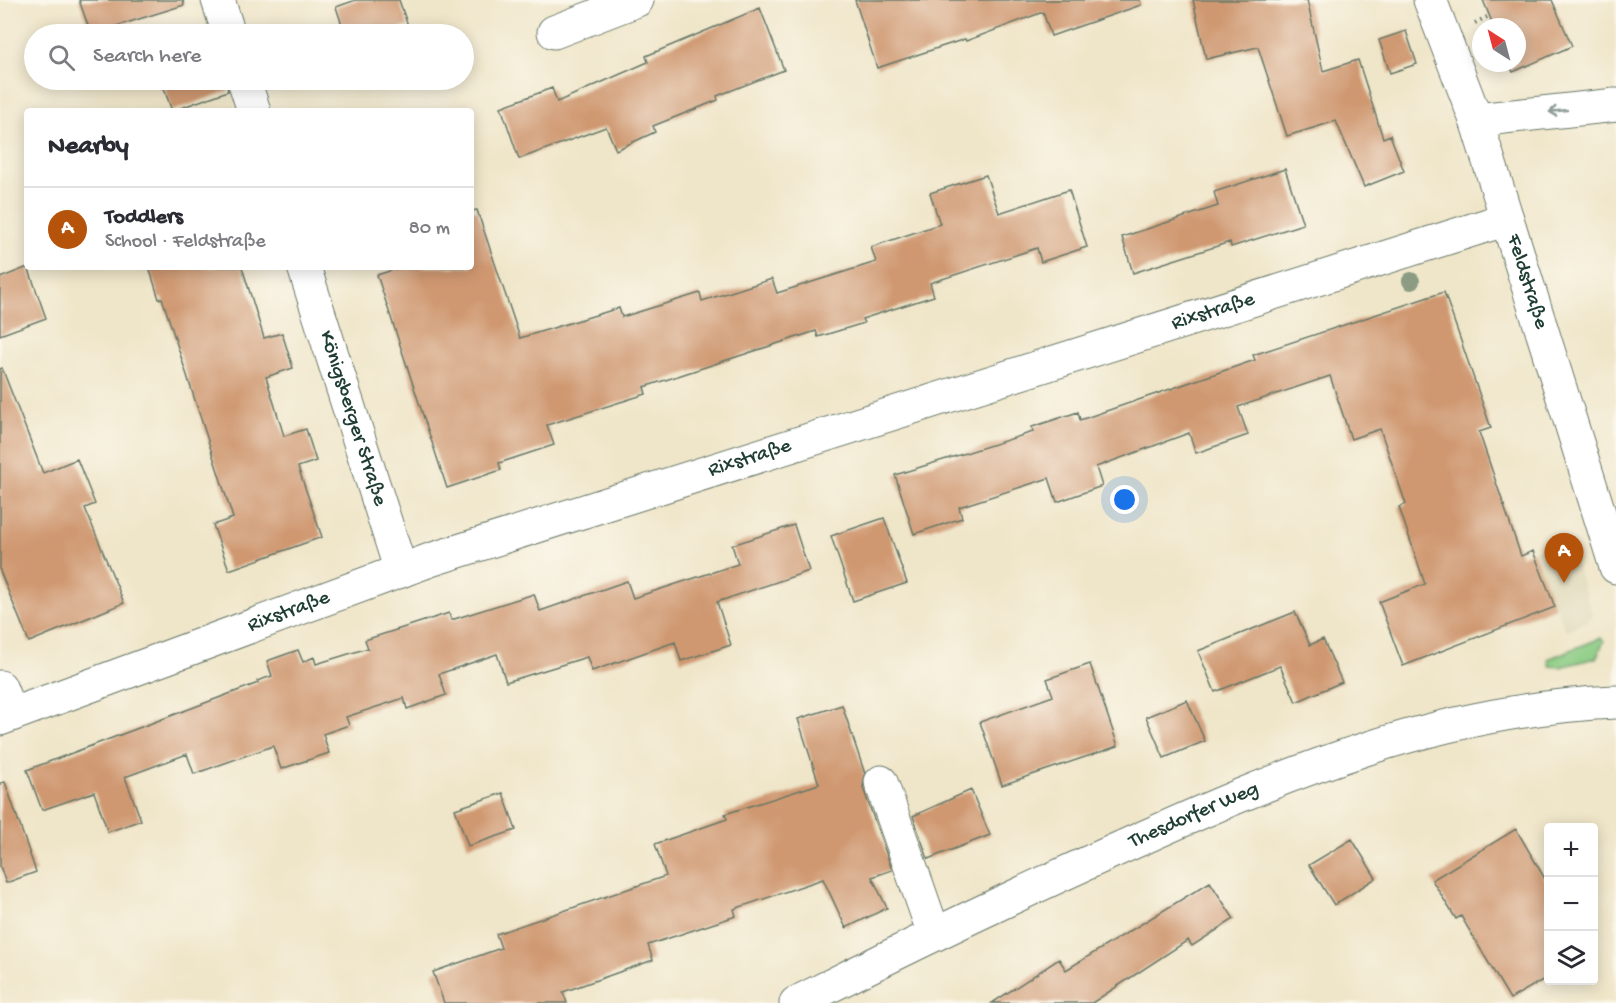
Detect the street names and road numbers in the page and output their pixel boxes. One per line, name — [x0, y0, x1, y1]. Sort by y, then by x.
street label: Feldstraße — [1500, 230, 1554, 333]
street label: Rixstraße — [1169, 287, 1259, 337]
street label: Königsberger Straße — [313, 328, 392, 510]
street label: Rixstraße — [705, 434, 796, 484]
street label: Rixstraße — [244, 585, 334, 639]
street label: Thesdorfer Weg — [1124, 777, 1263, 855]

